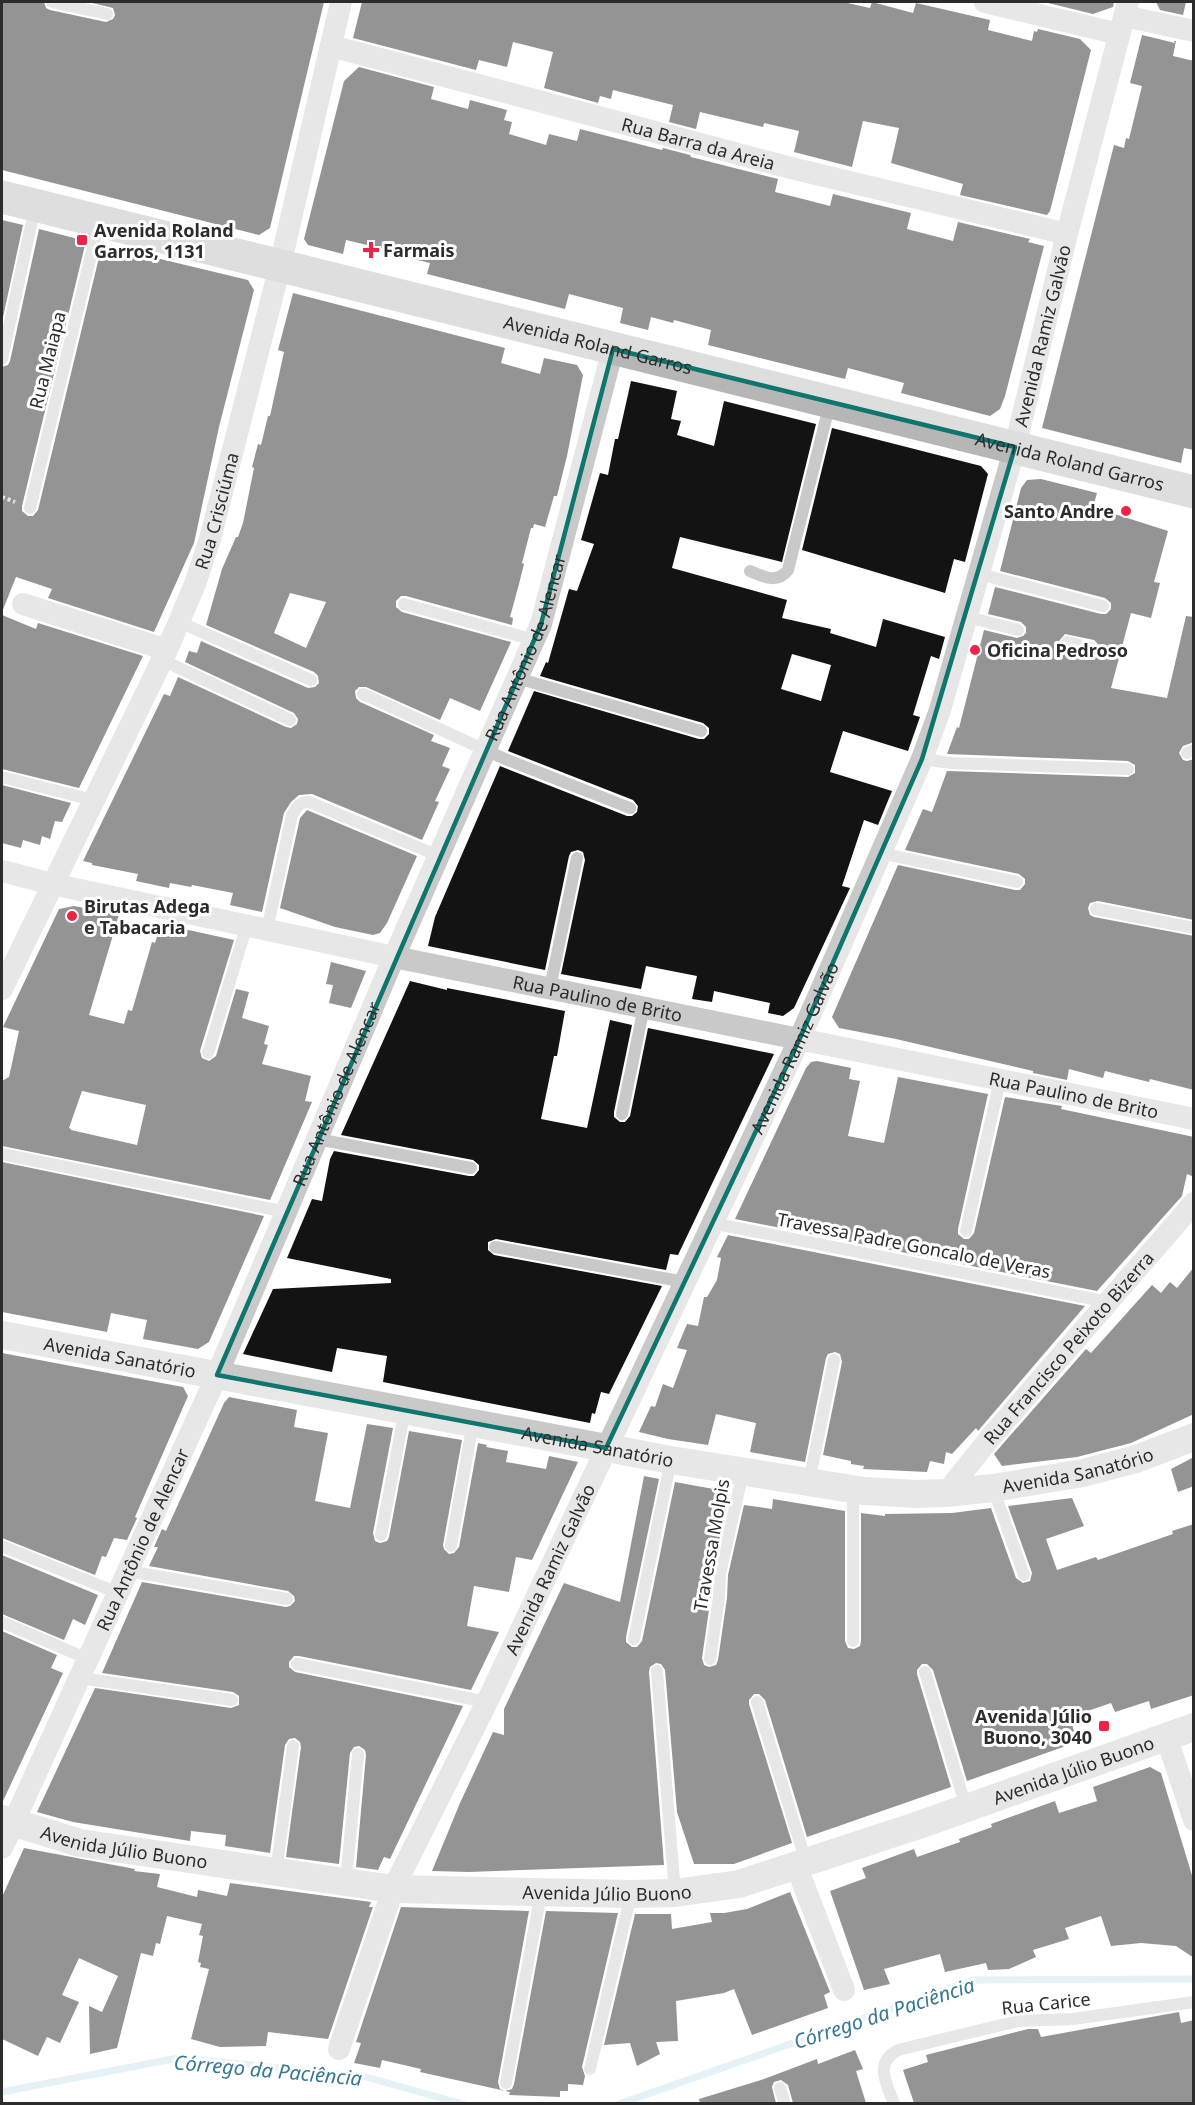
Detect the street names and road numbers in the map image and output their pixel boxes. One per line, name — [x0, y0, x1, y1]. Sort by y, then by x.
street label: Rua Barra da Areia — [619, 112, 778, 175]
street label: Avenida Ramiz Galvão — [1008, 242, 1076, 429]
street label: Rua Maiapa — [23, 309, 71, 411]
street label: Avenida Roland Garros — [501, 310, 695, 379]
street label: Avenida Roland Garros — [973, 426, 1167, 496]
street label: Rua Crisciúma — [189, 450, 244, 573]
street label: Rua Antônio de Alencar — [479, 551, 571, 745]
street label: Avenida Ramiz Galvão — [745, 958, 844, 1138]
street label: Rua Paulino de Brito — [511, 969, 684, 1027]
street label: Rua Antônio de Alencar — [286, 997, 386, 1190]
street label: Rua Paulino de Brito — [987, 1066, 1161, 1124]
street label: Travessa Padre Goncalo de Veras — [775, 1207, 1053, 1283]
street label: Rua Francisco Peixoto Bizerra — [978, 1246, 1159, 1449]
street label: Avenida Sanatório — [42, 1331, 198, 1383]
street label: Avenida Sanatório — [520, 1420, 676, 1472]
street label: Avenida Sanatório — [1000, 1442, 1157, 1498]
street label: Rua Antônio de Alencar — [90, 1444, 194, 1635]
street label: Travessa Molpis — [688, 1477, 734, 1613]
street label: Avenida Ramiz Galvão — [499, 1480, 600, 1659]
street label: Avenida Júlio Buono — [990, 1730, 1157, 1810]
street label: Avenida Júlio Buono — [38, 1820, 209, 1874]
street label: Avenida Júlio Buono — [522, 1879, 693, 1906]
street label: Rua Carice — [1000, 1986, 1092, 2020]

